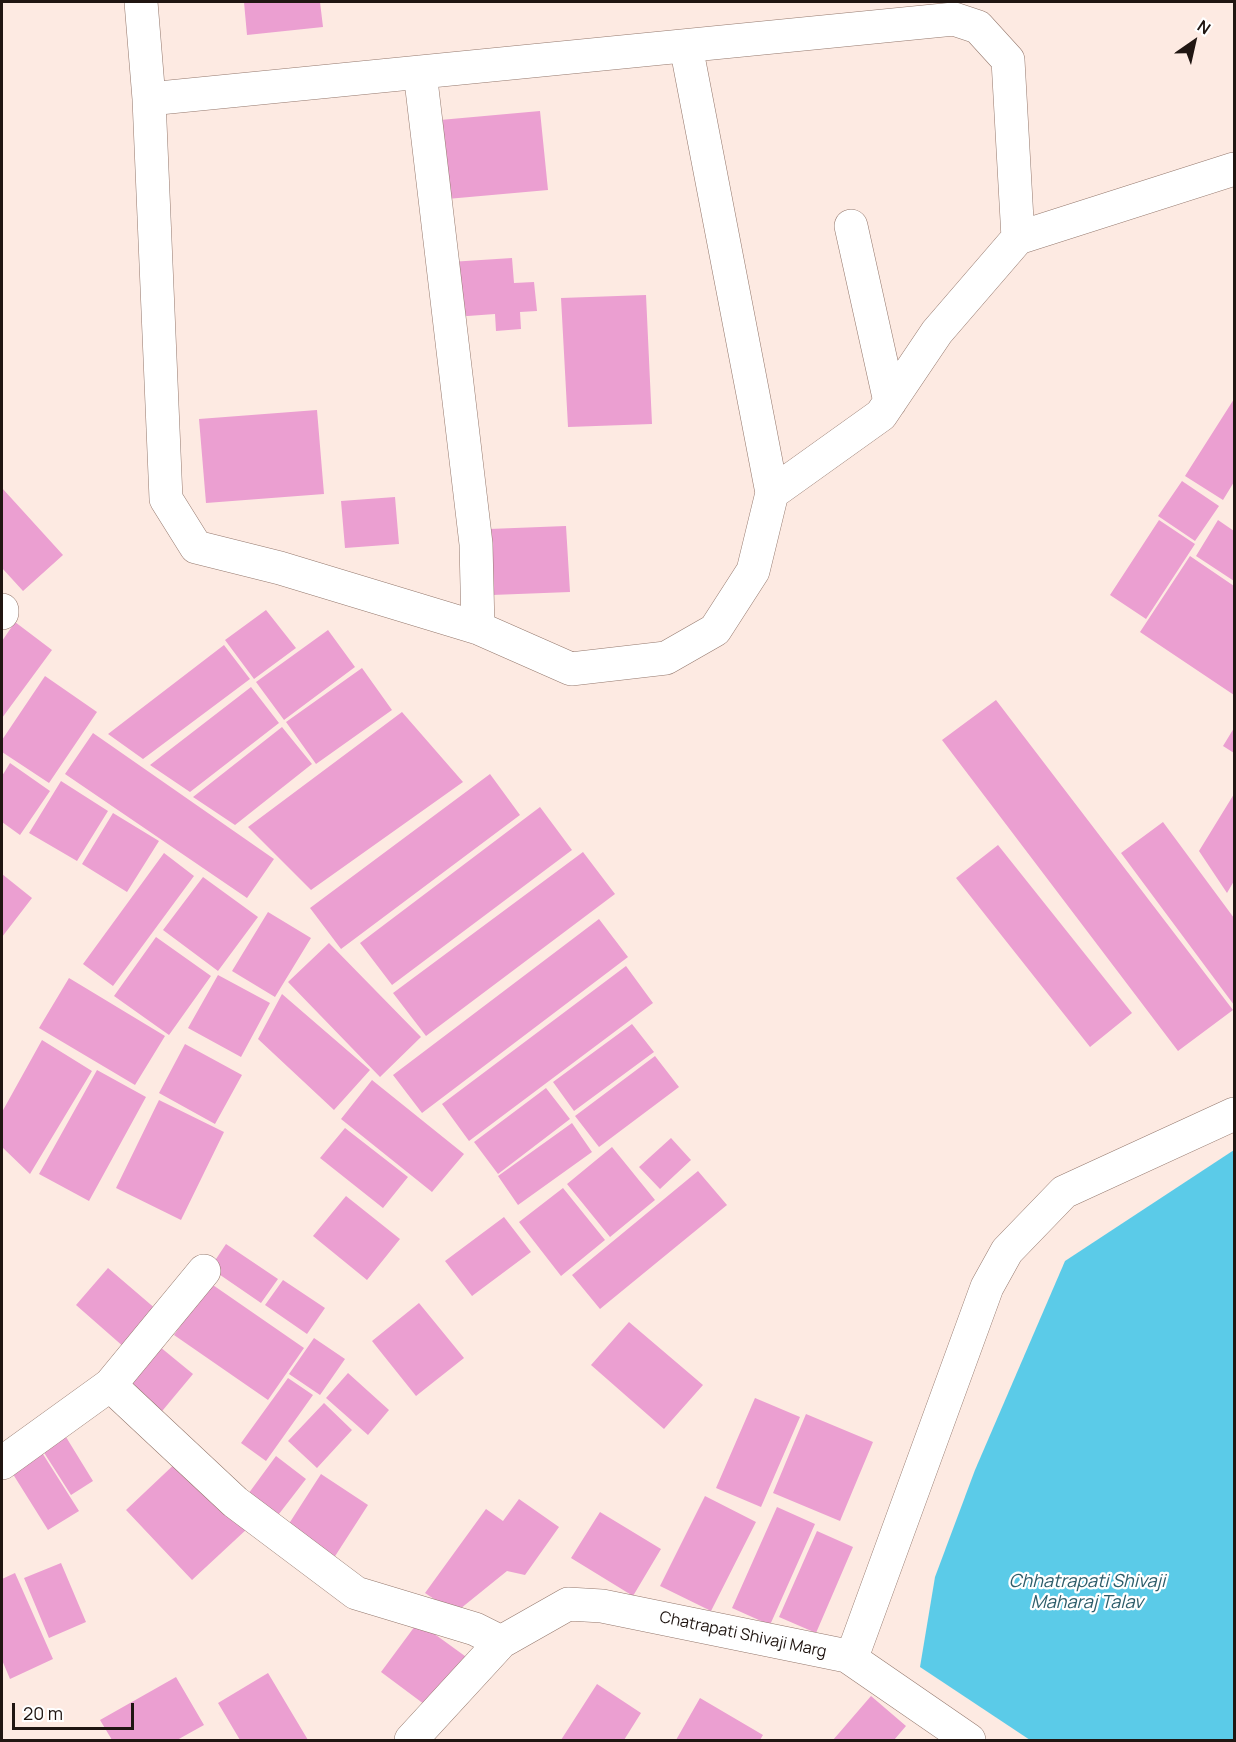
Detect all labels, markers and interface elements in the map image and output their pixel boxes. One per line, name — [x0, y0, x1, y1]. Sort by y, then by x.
north arrow — [1164, 12, 1224, 72]
text: N — [1193, 15, 1215, 39]
water label: Chhatrapati Shivaji Maharaj Talav — [1009, 1571, 1165, 1614]
street label: Chatrapati Shivaji Marg — [658, 1608, 828, 1662]
scale bar — [15, 1691, 136, 1729]
text: 20 m — [23, 1701, 63, 1725]

